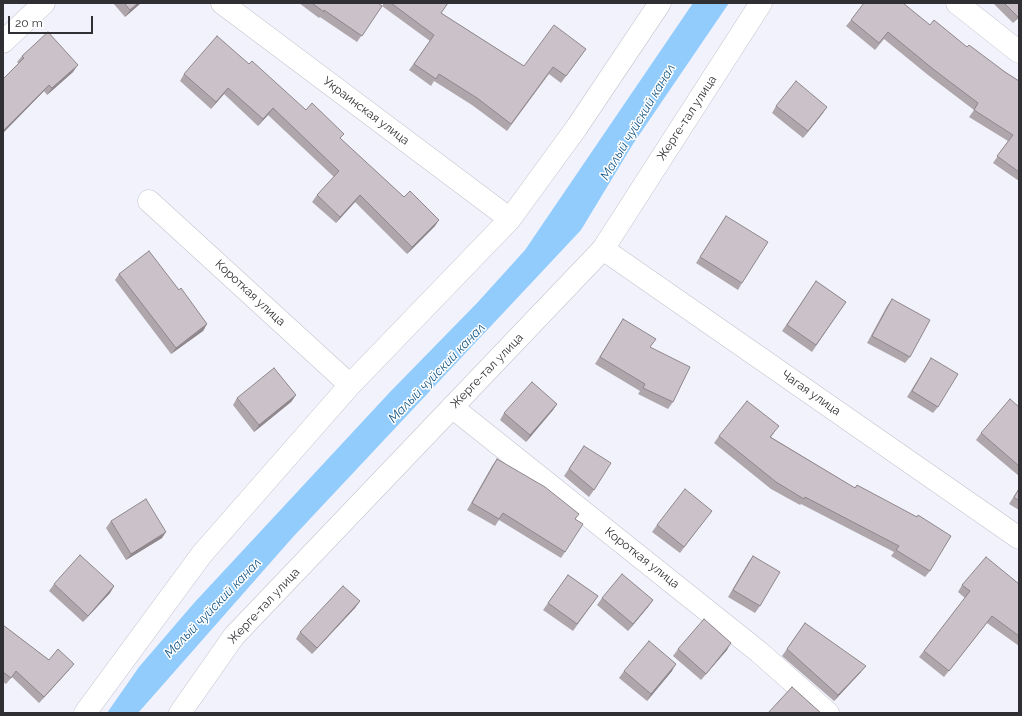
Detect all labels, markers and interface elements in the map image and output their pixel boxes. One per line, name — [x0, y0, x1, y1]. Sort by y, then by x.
scale bar — [10, 8, 95, 34]
text: 20 m — [15, 16, 43, 30]
water label: Малый чуйский канал — [597, 61, 679, 183]
street label: Жерге-тал улица — [654, 73, 720, 163]
street label: Украинская улица — [320, 74, 412, 148]
street label: Короткая улица — [212, 257, 288, 329]
water label: Малый чуйский канал — [385, 320, 489, 426]
street label: Жерге-тал улица — [448, 331, 526, 411]
street label: Чагая улица — [779, 367, 843, 419]
street label: Короткая улица — [602, 524, 682, 592]
water label: Малый чуйский канал — [161, 555, 265, 661]
street label: Жерге-тал улица — [225, 565, 303, 647]

